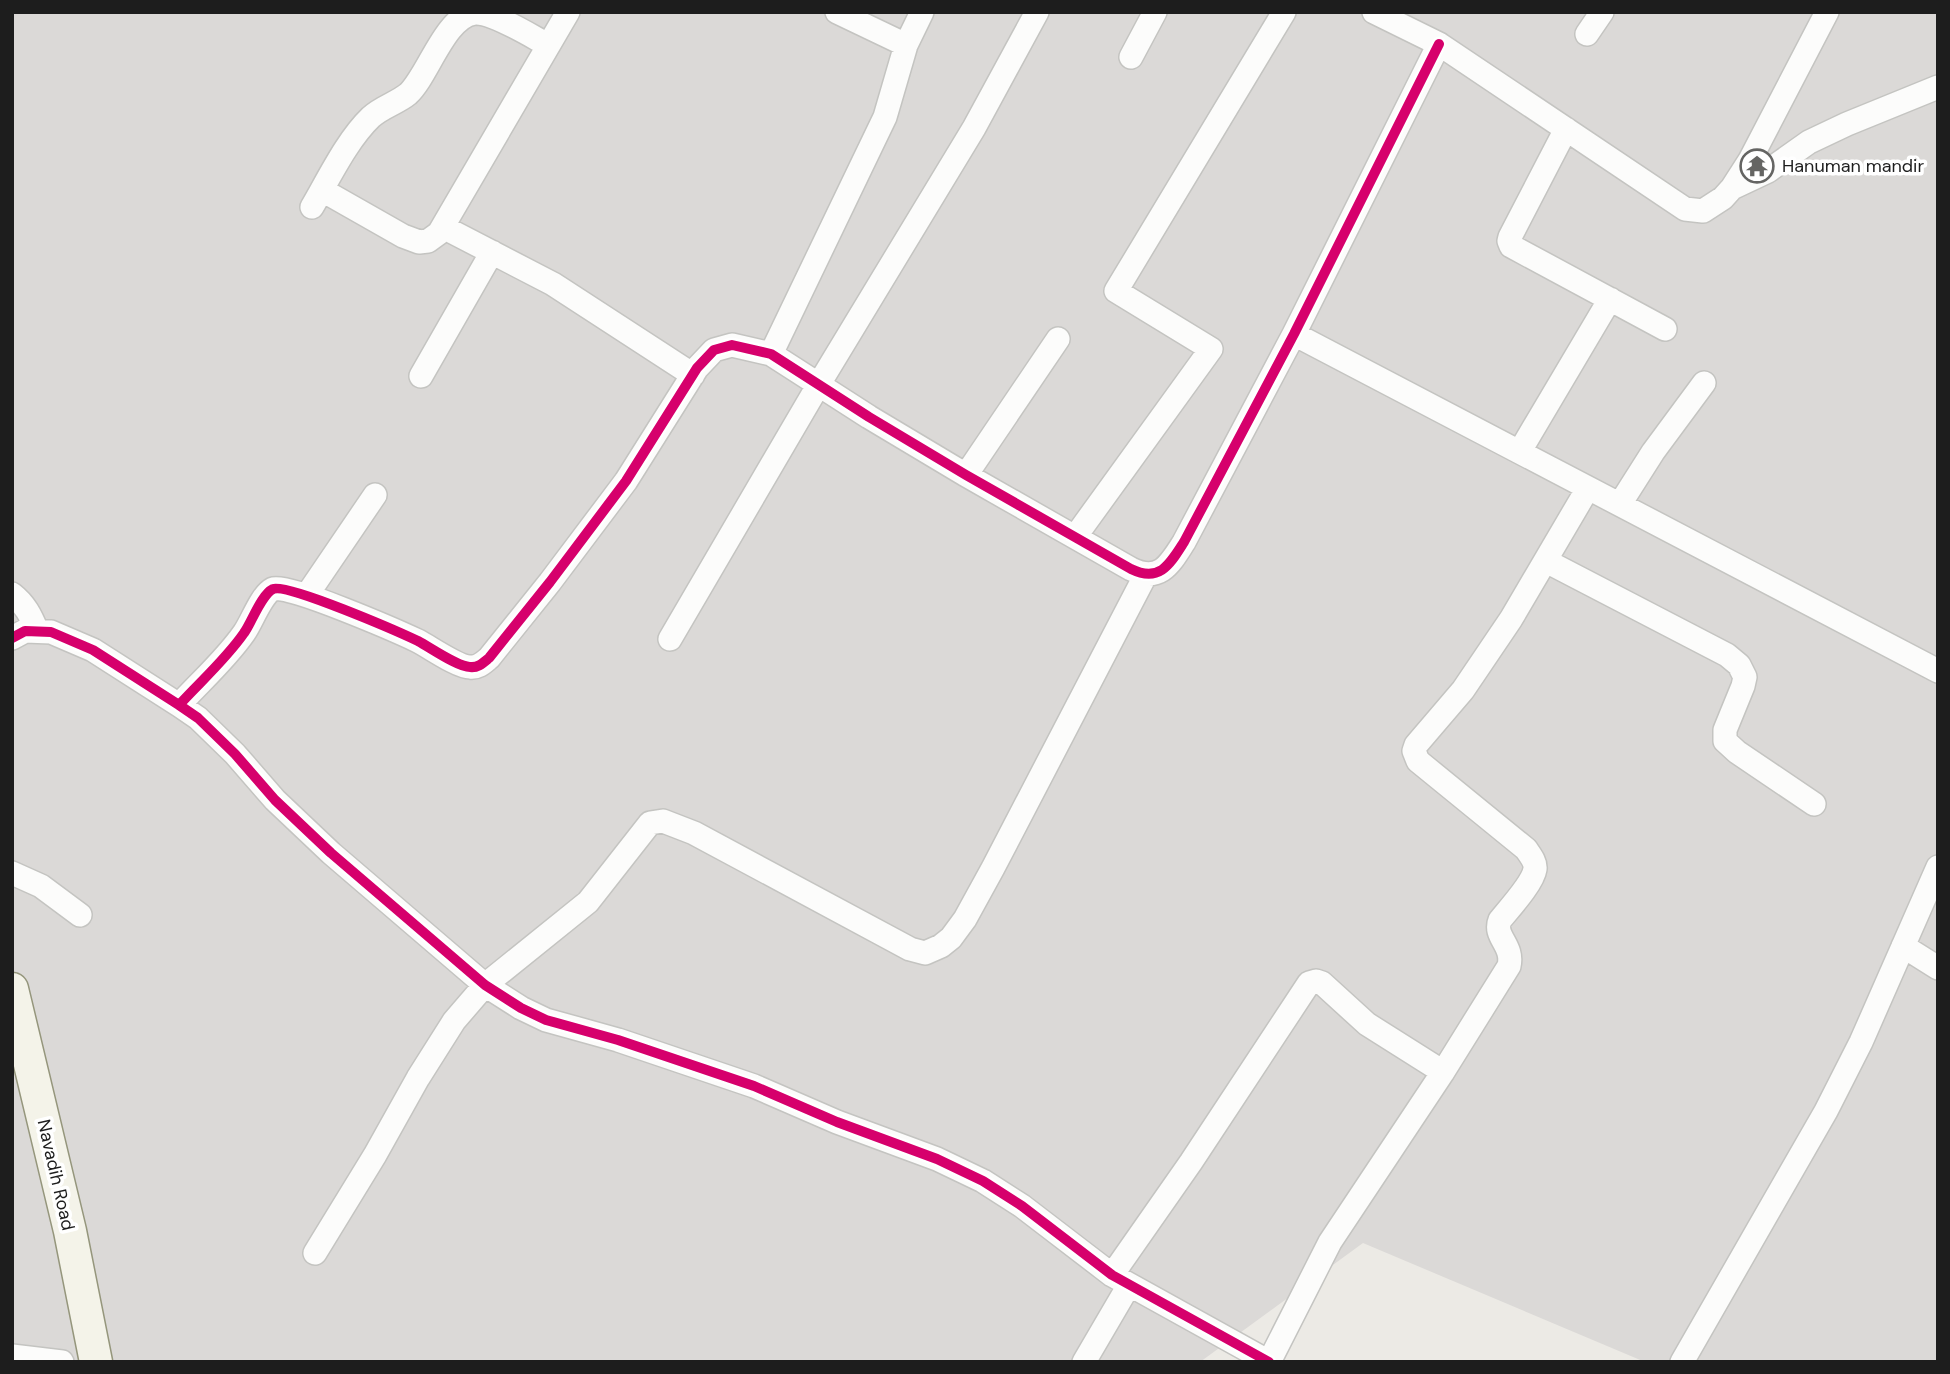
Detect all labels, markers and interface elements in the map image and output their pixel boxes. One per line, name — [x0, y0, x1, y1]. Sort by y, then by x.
temple icon: Hanuman mandir — [1738, 147, 1776, 185]
place label: Hanuman mandir — [1782, 154, 1924, 178]
street label: Navadih Road — [32, 1117, 80, 1233]

